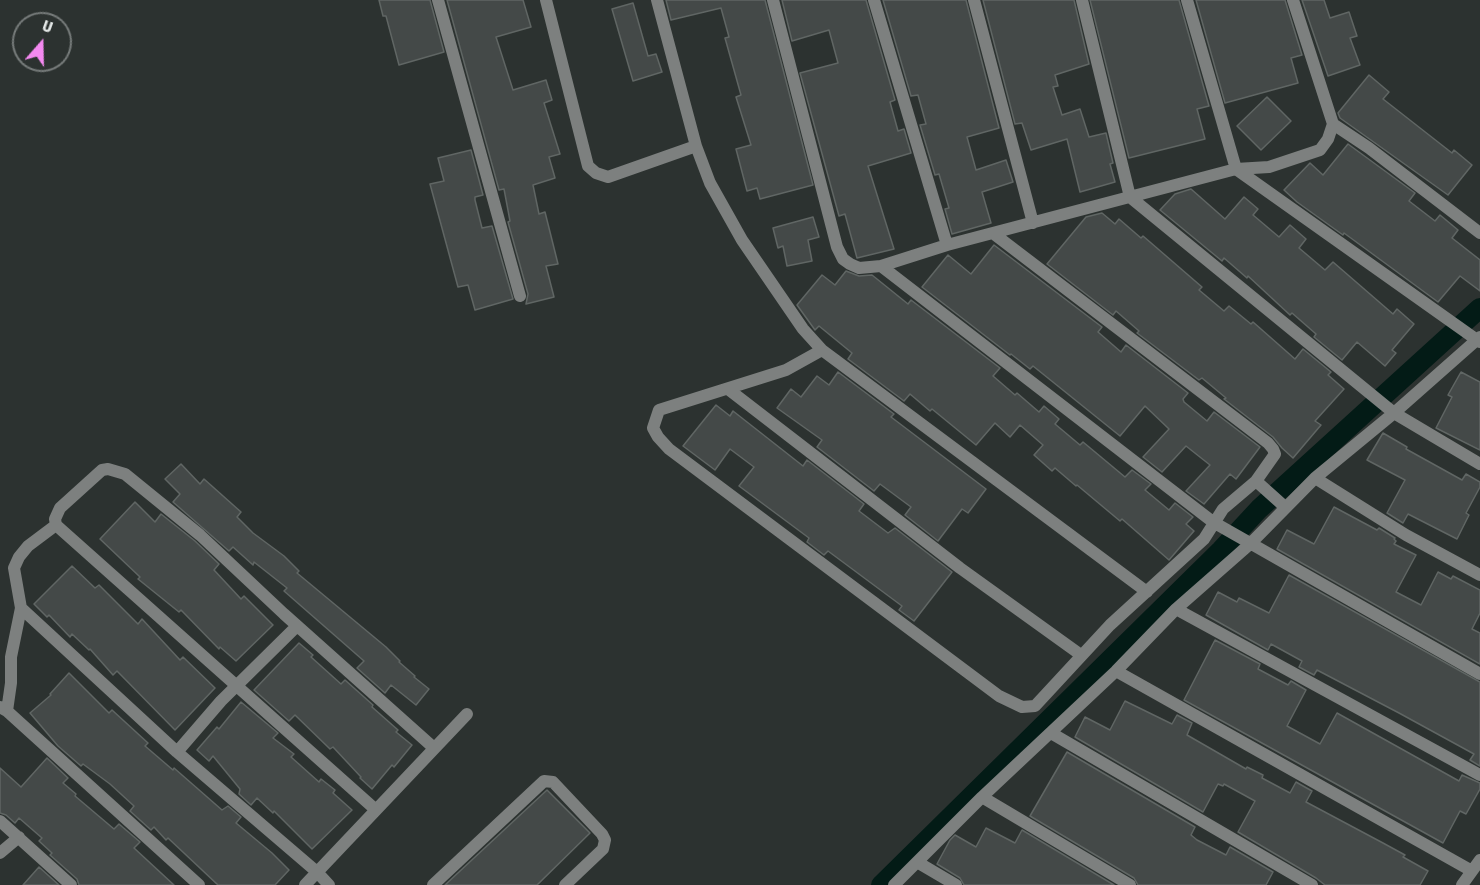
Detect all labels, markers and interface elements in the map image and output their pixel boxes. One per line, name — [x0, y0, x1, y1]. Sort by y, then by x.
north arrow — [12, 12, 72, 72]
text: U — [40, 16, 55, 37]

